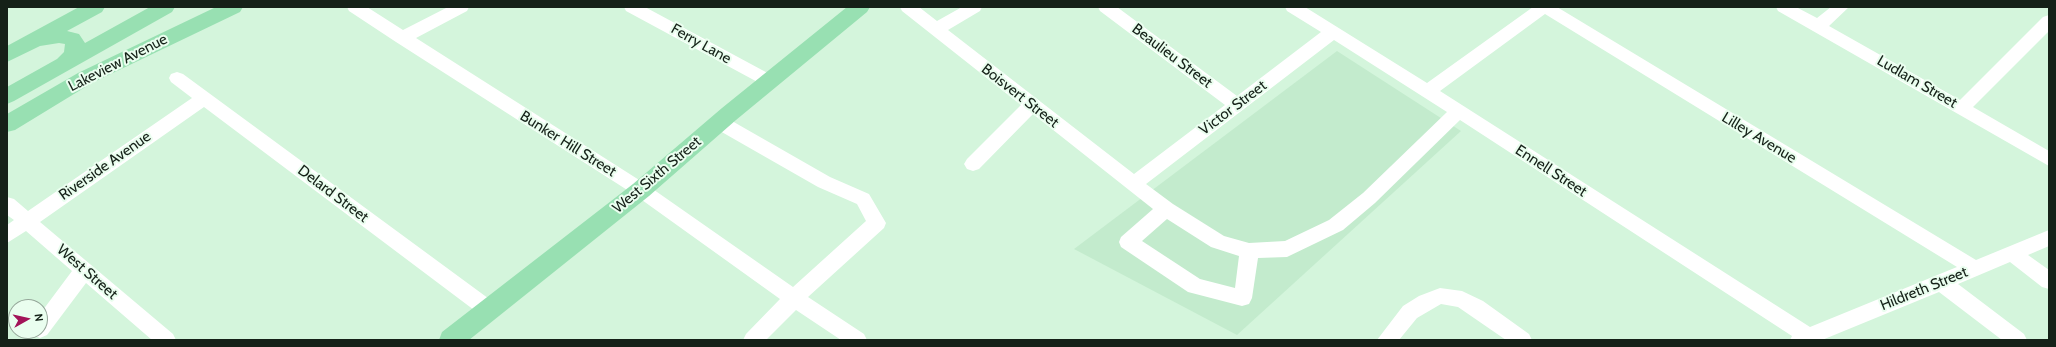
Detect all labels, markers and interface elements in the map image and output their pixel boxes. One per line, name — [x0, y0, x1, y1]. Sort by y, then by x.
street label: Ferry Lane — [668, 20, 734, 68]
street label: Beaulieu Street — [1128, 20, 1216, 92]
street label: Lakeview Avenue — [65, 30, 171, 96]
street label: Ludlam Street — [1874, 52, 1960, 112]
street label: Boisvert Street — [978, 60, 1062, 132]
street label: Victor Street — [1196, 77, 1270, 139]
street label: Bunker Hill Street — [517, 107, 619, 181]
street label: Lilley Avenue — [1718, 109, 1800, 167]
street label: Riverside Avenue — [56, 128, 154, 204]
street label: West Sixth Street — [609, 133, 705, 217]
street label: Ennell Street — [1512, 141, 1590, 201]
street label: Delard Street — [294, 162, 372, 226]
street label: West Street — [53, 241, 121, 303]
street label: Hildreth Street — [1878, 263, 1970, 315]
north arrow — [8, 299, 48, 339]
text: N — [31, 313, 46, 322]

